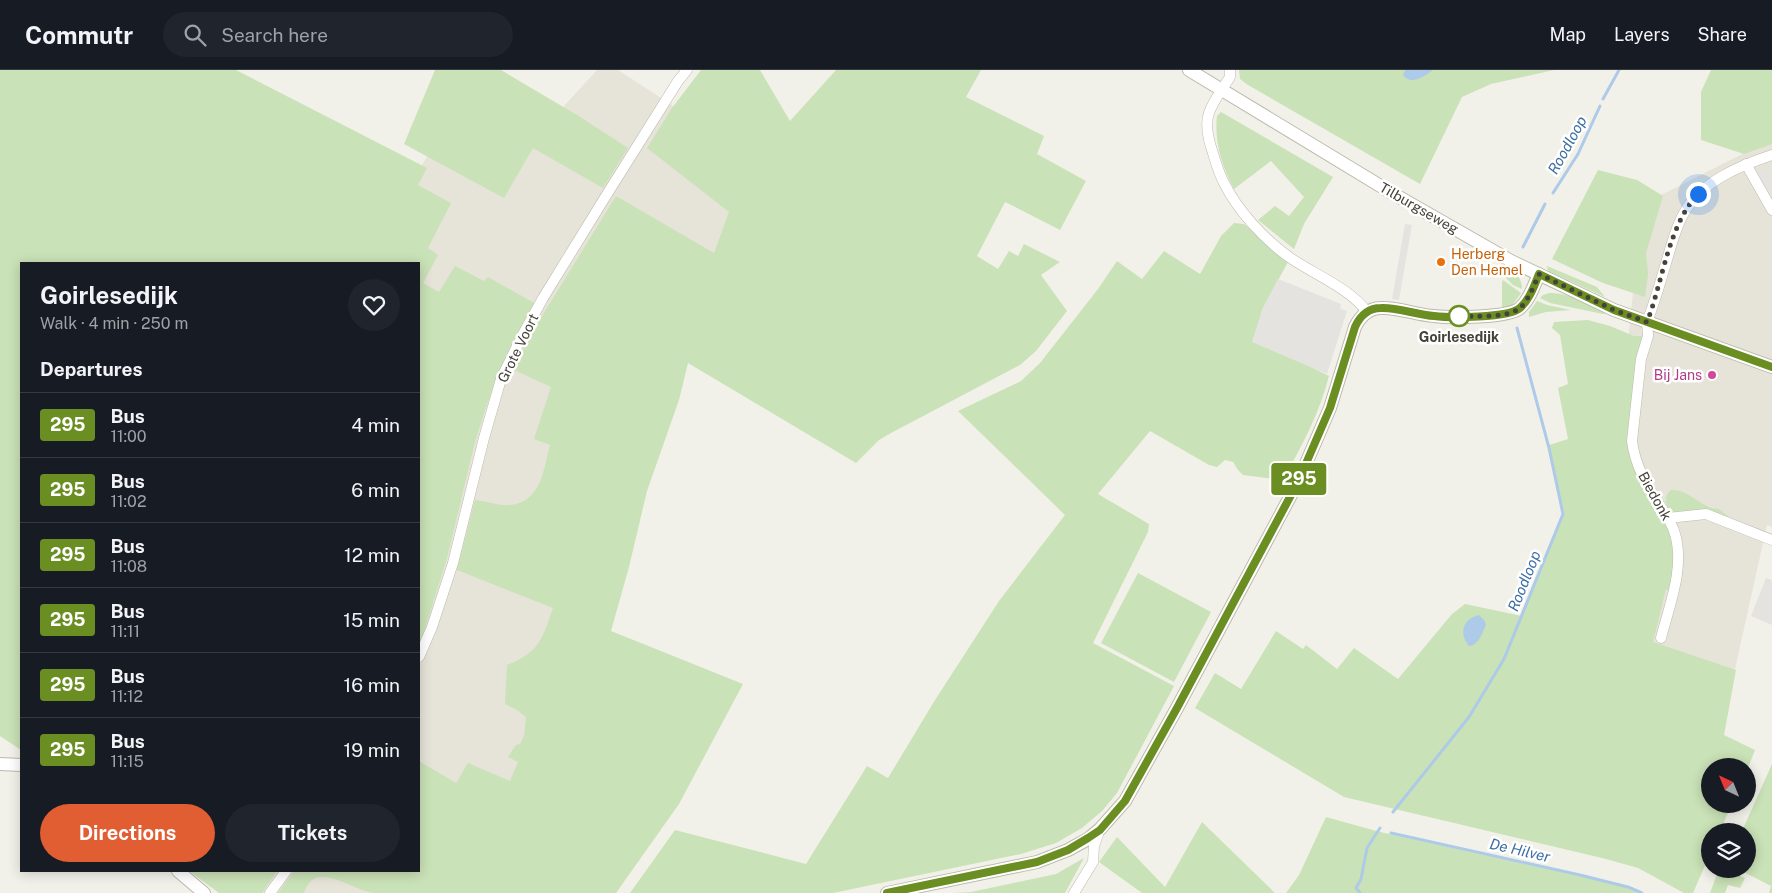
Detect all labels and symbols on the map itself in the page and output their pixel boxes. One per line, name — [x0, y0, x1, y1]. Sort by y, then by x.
water label: Roodloop — [1544, 113, 1590, 177]
street label: Tilburgseweg — [1377, 179, 1462, 237]
your location — [1686, 182, 1711, 207]
place label: Herberg Den Hemel — [1451, 246, 1523, 278]
marker: Herberg Den Hemel — [1435, 256, 1447, 268]
marker: Goirlesedijk — [1448, 305, 1470, 327]
street label: Grote Voort — [494, 311, 542, 385]
place label: Goirlesedijk — [1419, 329, 1499, 345]
place label: Bij Jans — [1654, 367, 1702, 383]
marker: Bij Jans — [1706, 369, 1718, 381]
line badge: 295 — [1270, 463, 1328, 495]
street label: Biedonk — [1635, 469, 1675, 523]
water label: Roodloop — [1504, 548, 1544, 614]
north arrow — [1701, 758, 1756, 812]
water label: De Hilver — [1488, 835, 1552, 865]

